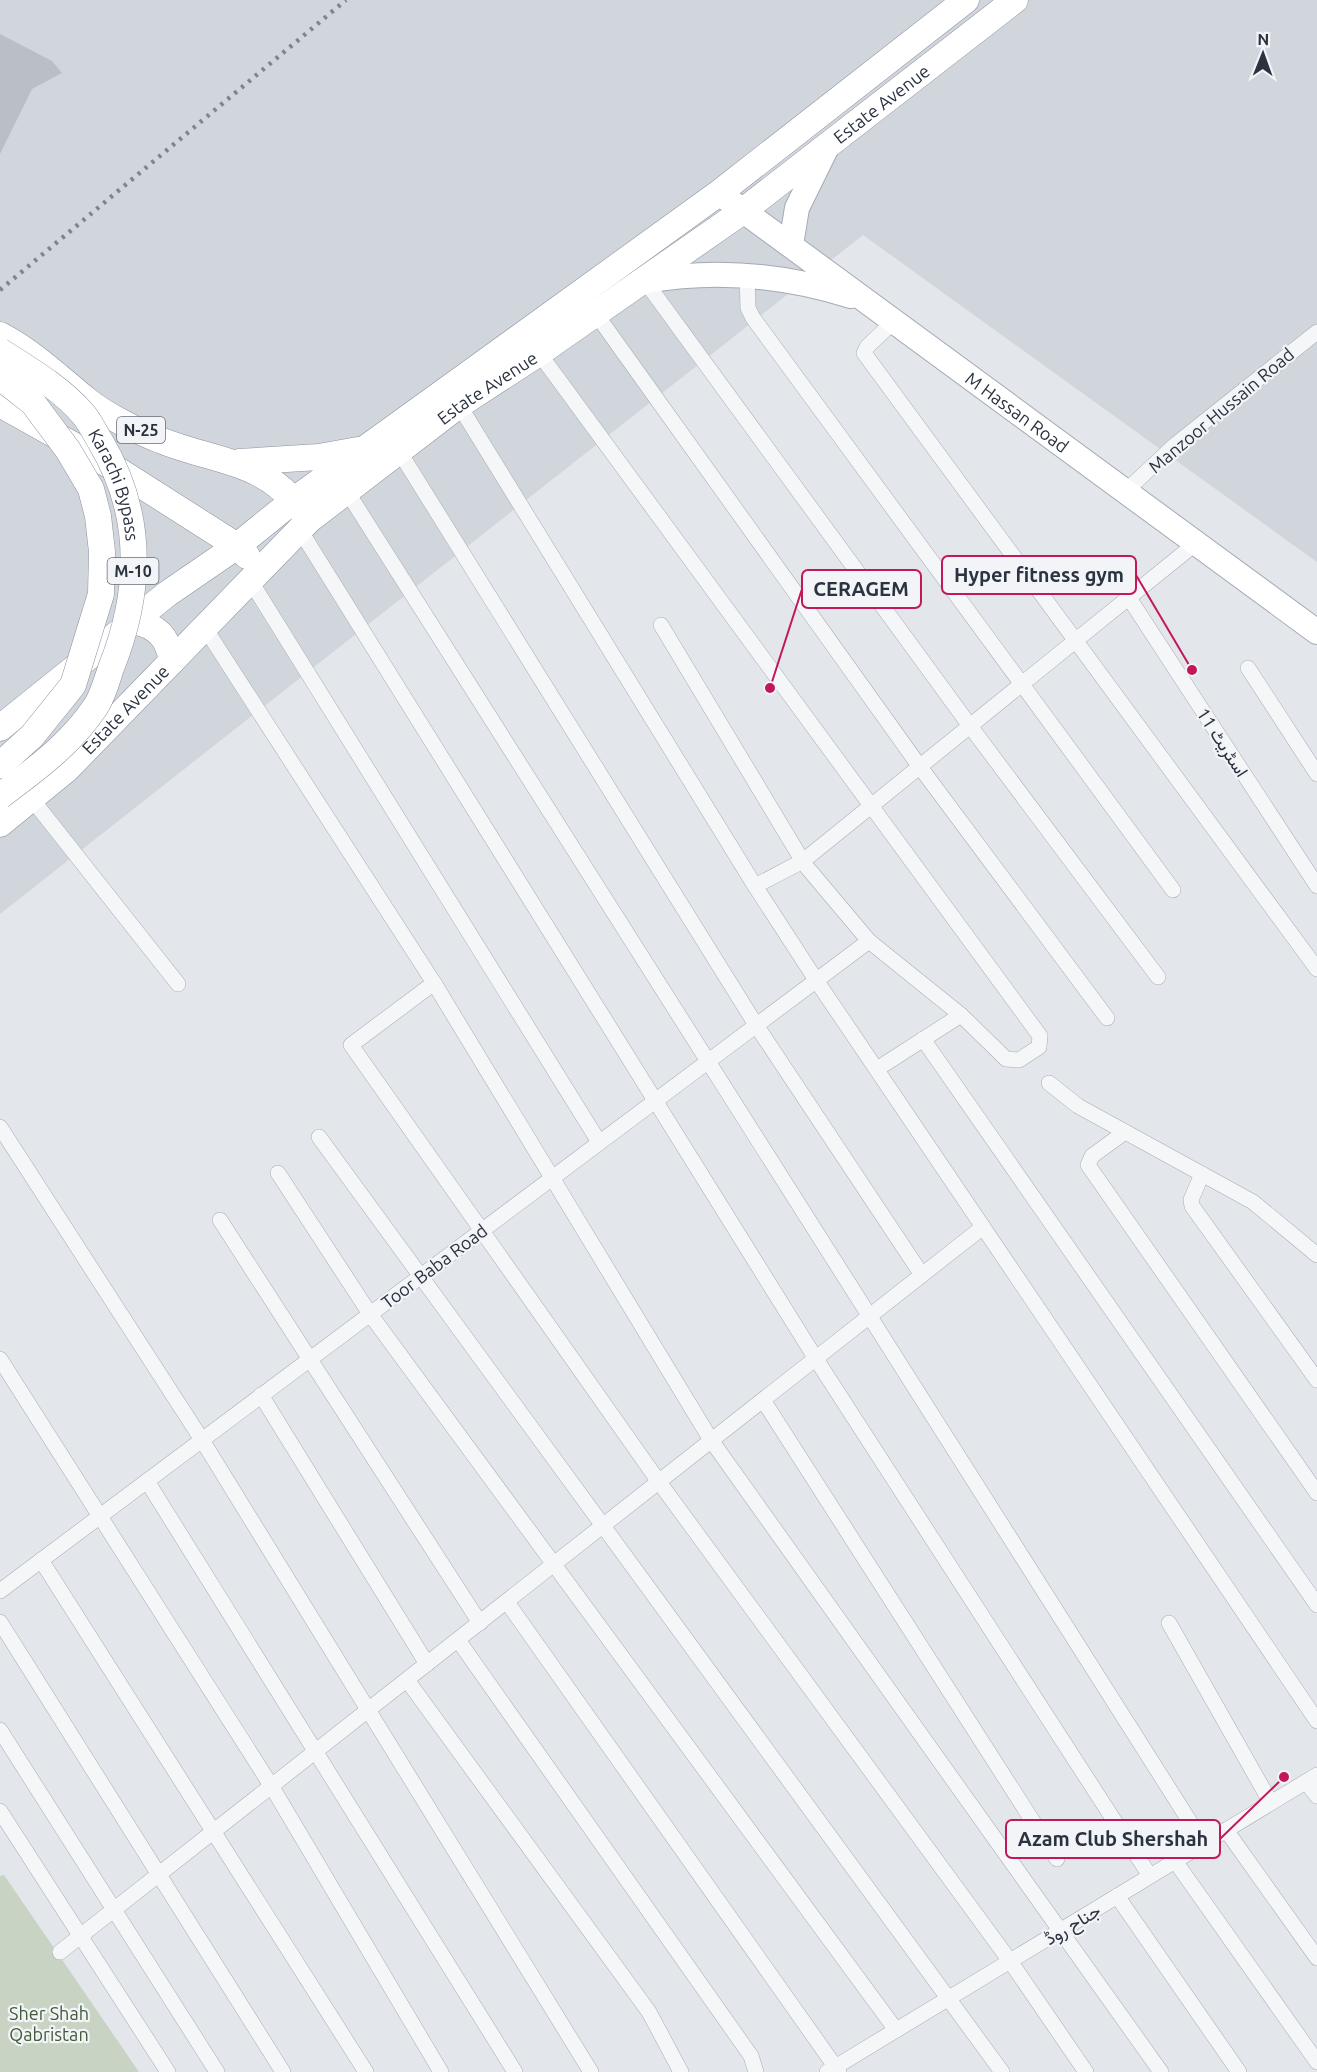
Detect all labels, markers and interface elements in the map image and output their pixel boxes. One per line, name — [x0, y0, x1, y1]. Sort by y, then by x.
north arrow — [1233, 24, 1293, 84]
text: N — [1257, 30, 1269, 48]
street label: Estate Avenue — [829, 60, 933, 147]
street label: Manzoor Hussain Road — [1144, 343, 1298, 477]
street label: Estate Avenue — [433, 347, 541, 428]
street label: M Hassan Road — [962, 368, 1073, 456]
road number: N-25 — [117, 417, 165, 443]
street label: Karachi Bypass — [85, 425, 143, 542]
callout: Hyper fitness gym — [942, 556, 1136, 594]
road number: M-10 — [108, 558, 158, 584]
text: Hyper fitness gym — [954, 563, 1124, 586]
callout: CERAGEM — [802, 570, 921, 608]
text: CERAGEM — [813, 577, 909, 600]
street label: Estate Avenue — [77, 661, 173, 758]
street label: اسٹریٹ 11 — [1192, 704, 1253, 781]
street label: Toor Baba Road — [377, 1220, 491, 1312]
callout: Azam Club Shershah — [1006, 1820, 1220, 1858]
text: Azam Club Shershah — [1018, 1827, 1208, 1850]
street label: جناح روڈ — [1040, 1900, 1105, 1951]
park label: Sher Shah Qabristan — [9, 2003, 89, 2045]

